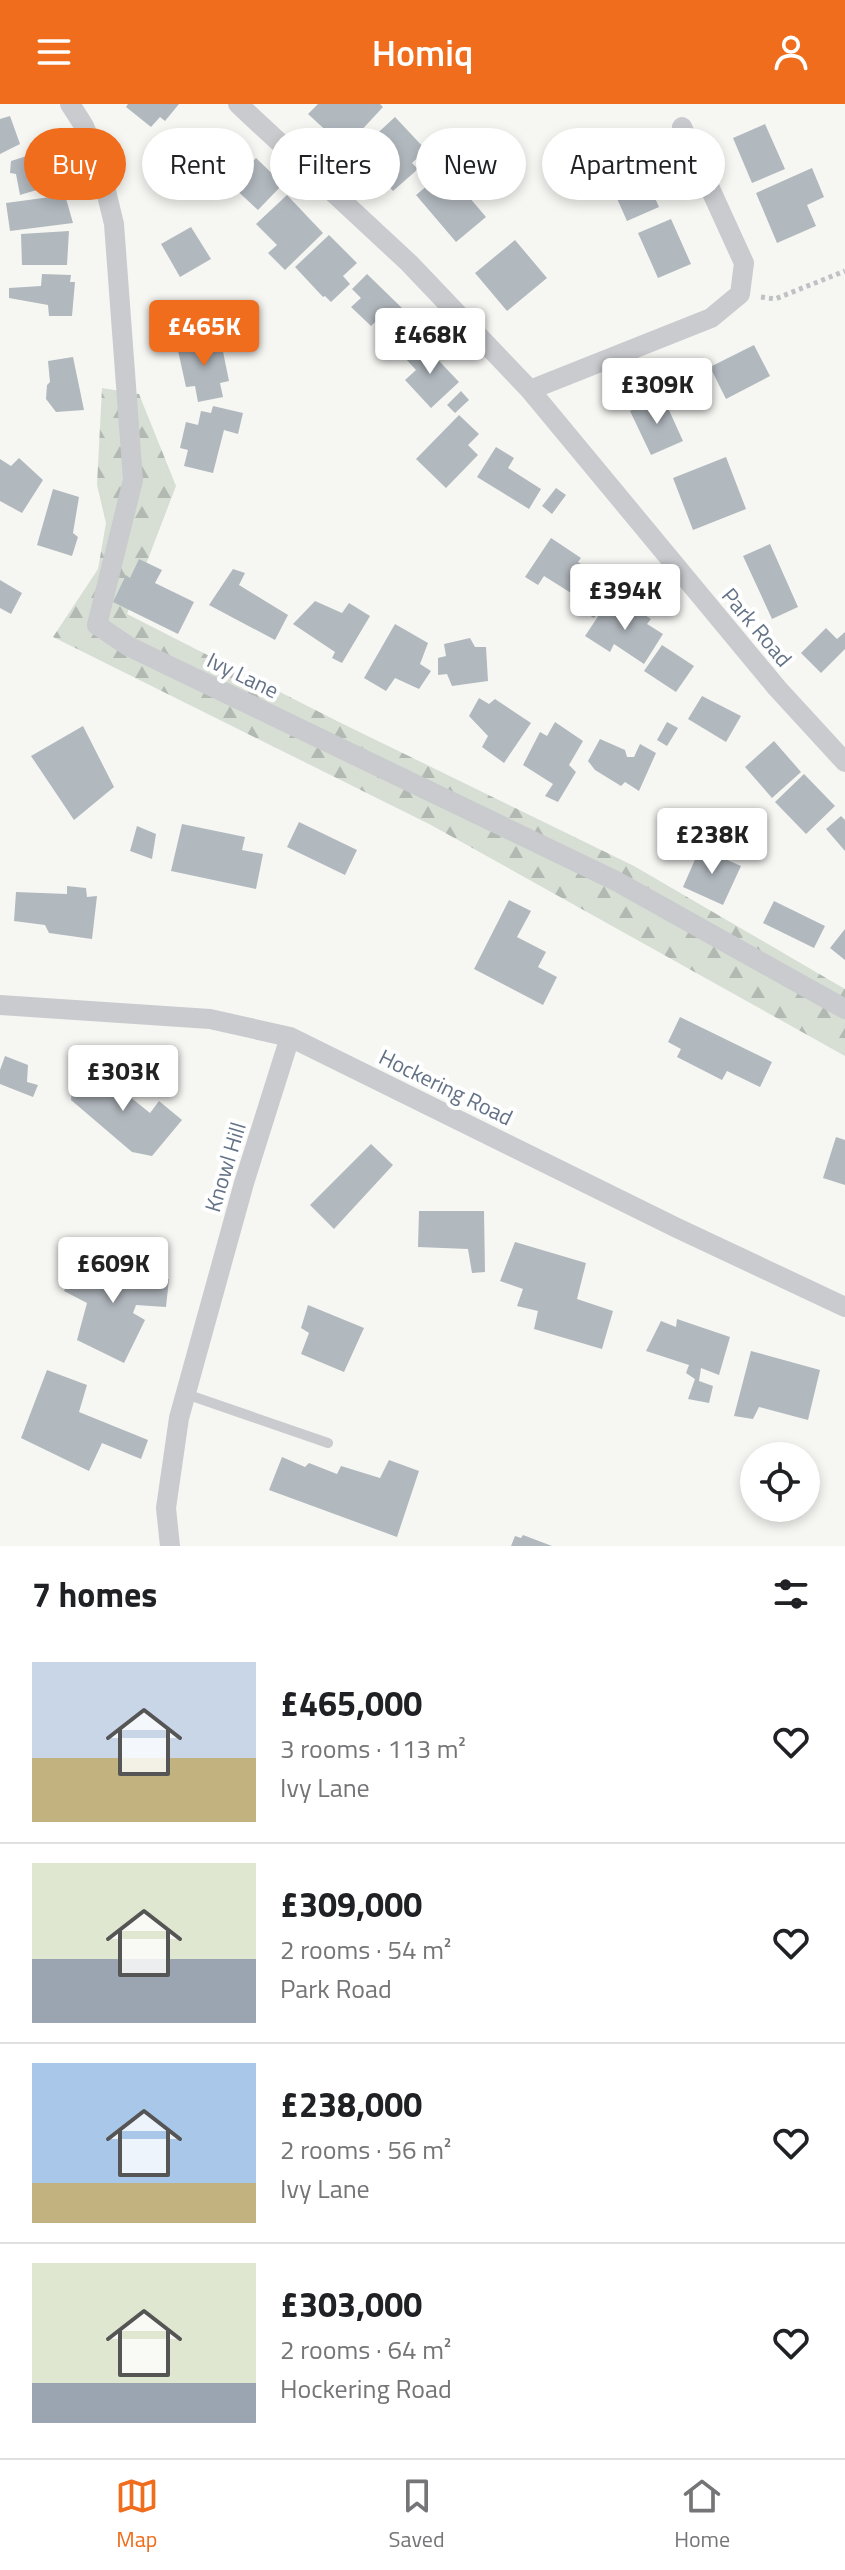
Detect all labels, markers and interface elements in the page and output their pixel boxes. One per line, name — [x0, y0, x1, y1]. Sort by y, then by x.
text: Homiq — [372, 25, 473, 80]
icon: menu — [32, 30, 76, 74]
icon: person — [769, 30, 813, 74]
chip: Buy — [24, 128, 126, 200]
chip: Rent — [142, 128, 254, 200]
chip: Filters — [270, 128, 400, 200]
chip: New — [416, 128, 526, 200]
chip: Apartment — [542, 128, 725, 200]
pin: £465K — [148, 300, 260, 368]
text: £465K — [167, 306, 241, 345]
pin: £468K — [374, 308, 486, 376]
text: £468K — [393, 314, 467, 353]
pin: £309K — [601, 358, 713, 426]
text: £309K — [620, 364, 694, 403]
pin: £394K — [569, 564, 681, 632]
text: £394K — [588, 570, 662, 609]
street label: Park Road — [714, 580, 800, 674]
street label: Ivy Lane — [201, 643, 285, 707]
pin: £238K — [656, 808, 768, 876]
text: £238K — [675, 814, 749, 853]
street label: Hockering Road — [373, 1040, 519, 1134]
pin: £303K — [67, 1045, 179, 1113]
text: £303K — [86, 1051, 160, 1090]
street label: Knowl Hill — [195, 1118, 255, 1216]
pin: £609K — [57, 1237, 169, 1305]
text: £609K — [76, 1243, 150, 1282]
map controls — [740, 1442, 820, 1522]
button: locate — [740, 1442, 820, 1522]
text: 7 homes — [32, 1568, 157, 1620]
icon: filters — [769, 1572, 813, 1616]
text: £465,000 — [280, 1677, 422, 1729]
icon: home — [96, 1694, 192, 1790]
icon: heart — [769, 1720, 813, 1764]
text: 3 rooms · 113 m² — [280, 1729, 466, 1768]
text: Ivy Lane — [280, 1768, 370, 1807]
text: £309,000 — [280, 1878, 422, 1930]
icon: home — [96, 1895, 192, 1991]
icon: heart — [769, 1921, 813, 1965]
text: 2 rooms · 54 m² — [280, 1930, 451, 1969]
text: Park Road — [280, 1969, 392, 2008]
text: £238,000 — [280, 2078, 422, 2130]
icon: home — [96, 2095, 192, 2191]
icon: heart — [769, 2121, 813, 2165]
text: 2 rooms · 56 m² — [280, 2130, 451, 2169]
text: Ivy Lane — [280, 2169, 370, 2208]
text: £303,000 — [280, 2278, 422, 2330]
icon: home — [96, 2295, 192, 2391]
icon: heart — [769, 2321, 813, 2365]
text: 2 rooms · 64 m² — [280, 2330, 451, 2369]
text: Hockering Road — [280, 2369, 452, 2408]
tab: Map — [115, 2474, 159, 2556]
tab: Saved — [389, 2474, 445, 2556]
tab: Home — [674, 2474, 730, 2556]

